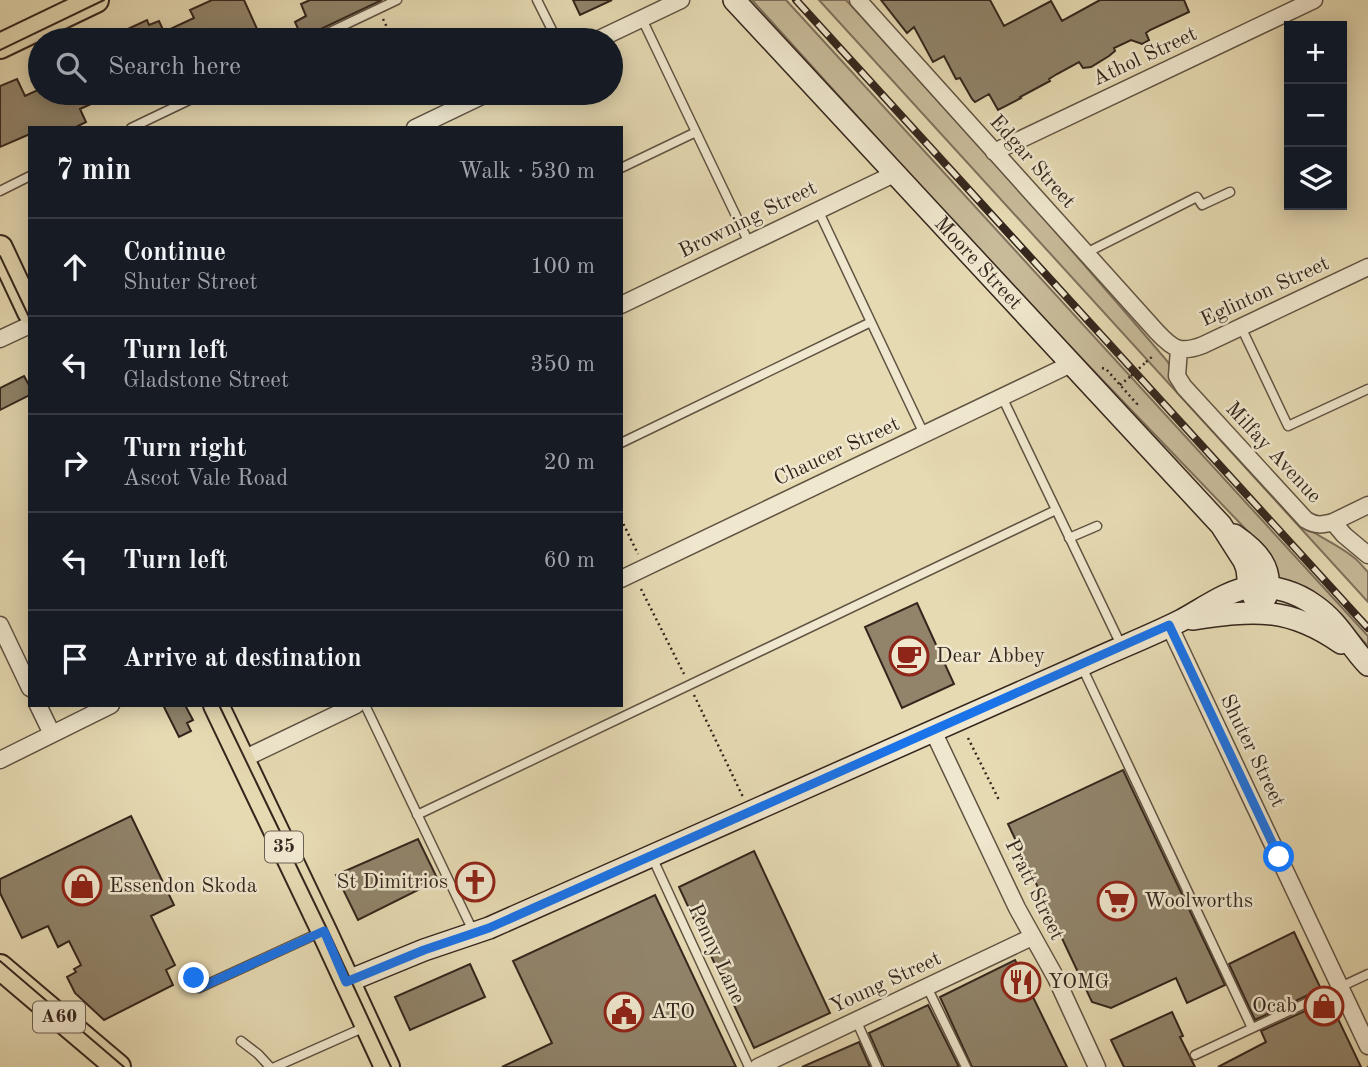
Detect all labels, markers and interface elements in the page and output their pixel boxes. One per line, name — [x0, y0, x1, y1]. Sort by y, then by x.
map controls — [1284, 21, 1347, 210]
button: + — [1284, 21, 1347, 84]
street label: Athol Street — [1090, 24, 1200, 90]
search box — [28, 28, 623, 105]
icon: search — [52, 48, 90, 86]
text: Search here — [108, 54, 241, 80]
button: − — [1284, 84, 1347, 147]
street label: Edgar Street — [985, 111, 1079, 213]
button: layers — [1284, 147, 1347, 210]
text: 7 min — [56, 156, 131, 186]
text: Walk · 530 m — [459, 160, 595, 183]
street label: Browning Street — [676, 178, 820, 262]
street label: Moore Street — [930, 213, 1026, 314]
text: Continue — [123, 240, 226, 266]
icon: ahead — [56, 248, 94, 286]
street label: Eglinton Street — [1198, 253, 1332, 331]
text: 100 m — [530, 255, 595, 278]
text: Shuter Street — [123, 271, 258, 294]
text: Turn left — [123, 338, 228, 364]
icon: left — [56, 346, 94, 384]
text: 350 m — [530, 353, 595, 376]
text: Gladstone Street — [123, 369, 289, 392]
street label: Milfay Avenue — [1221, 398, 1325, 508]
street label: Chaucer Street — [771, 414, 903, 490]
text: Turn right — [123, 436, 246, 462]
icon: right — [56, 444, 94, 482]
text: 20 m — [544, 451, 595, 474]
text: Ascot Vale Road — [123, 467, 288, 490]
icon: left — [56, 542, 94, 580]
text: Turn left — [123, 548, 228, 574]
text: 60 m — [544, 549, 595, 572]
cafe icon: Dear Abbey — [888, 635, 930, 677]
icon: arrive — [56, 640, 94, 678]
text: Arrive at destination — [123, 646, 362, 672]
place label: Dear Abbey — [936, 646, 1045, 667]
street label: Shuter Street — [1216, 691, 1288, 811]
road number: 35 — [265, 832, 303, 862]
street label: Pratt Street — [1001, 836, 1067, 944]
route start — [1263, 841, 1294, 872]
church icon: St Dimitrios — [454, 861, 496, 903]
shop icon: Essendon Skoda — [61, 865, 103, 907]
place label: St Dimitrios — [336, 872, 448, 893]
place label: Essendon Skoda — [109, 876, 257, 897]
supermarket icon: Woolworths — [1096, 880, 1138, 922]
place label: Woolworths — [1144, 891, 1253, 912]
street label: Penny Lane — [684, 901, 748, 1007]
street label: Young Street — [827, 948, 945, 1018]
restaurant icon: YOMG — [1000, 961, 1042, 1003]
route end — [178, 962, 209, 993]
place label: YOMG — [1048, 972, 1110, 993]
shop icon: Ocab — [1303, 985, 1345, 1027]
public building icon: ATO — [603, 991, 645, 1033]
place label: Ocab — [1252, 996, 1297, 1017]
road number: A60 — [33, 1001, 85, 1032]
place label: ATO — [651, 1002, 695, 1023]

